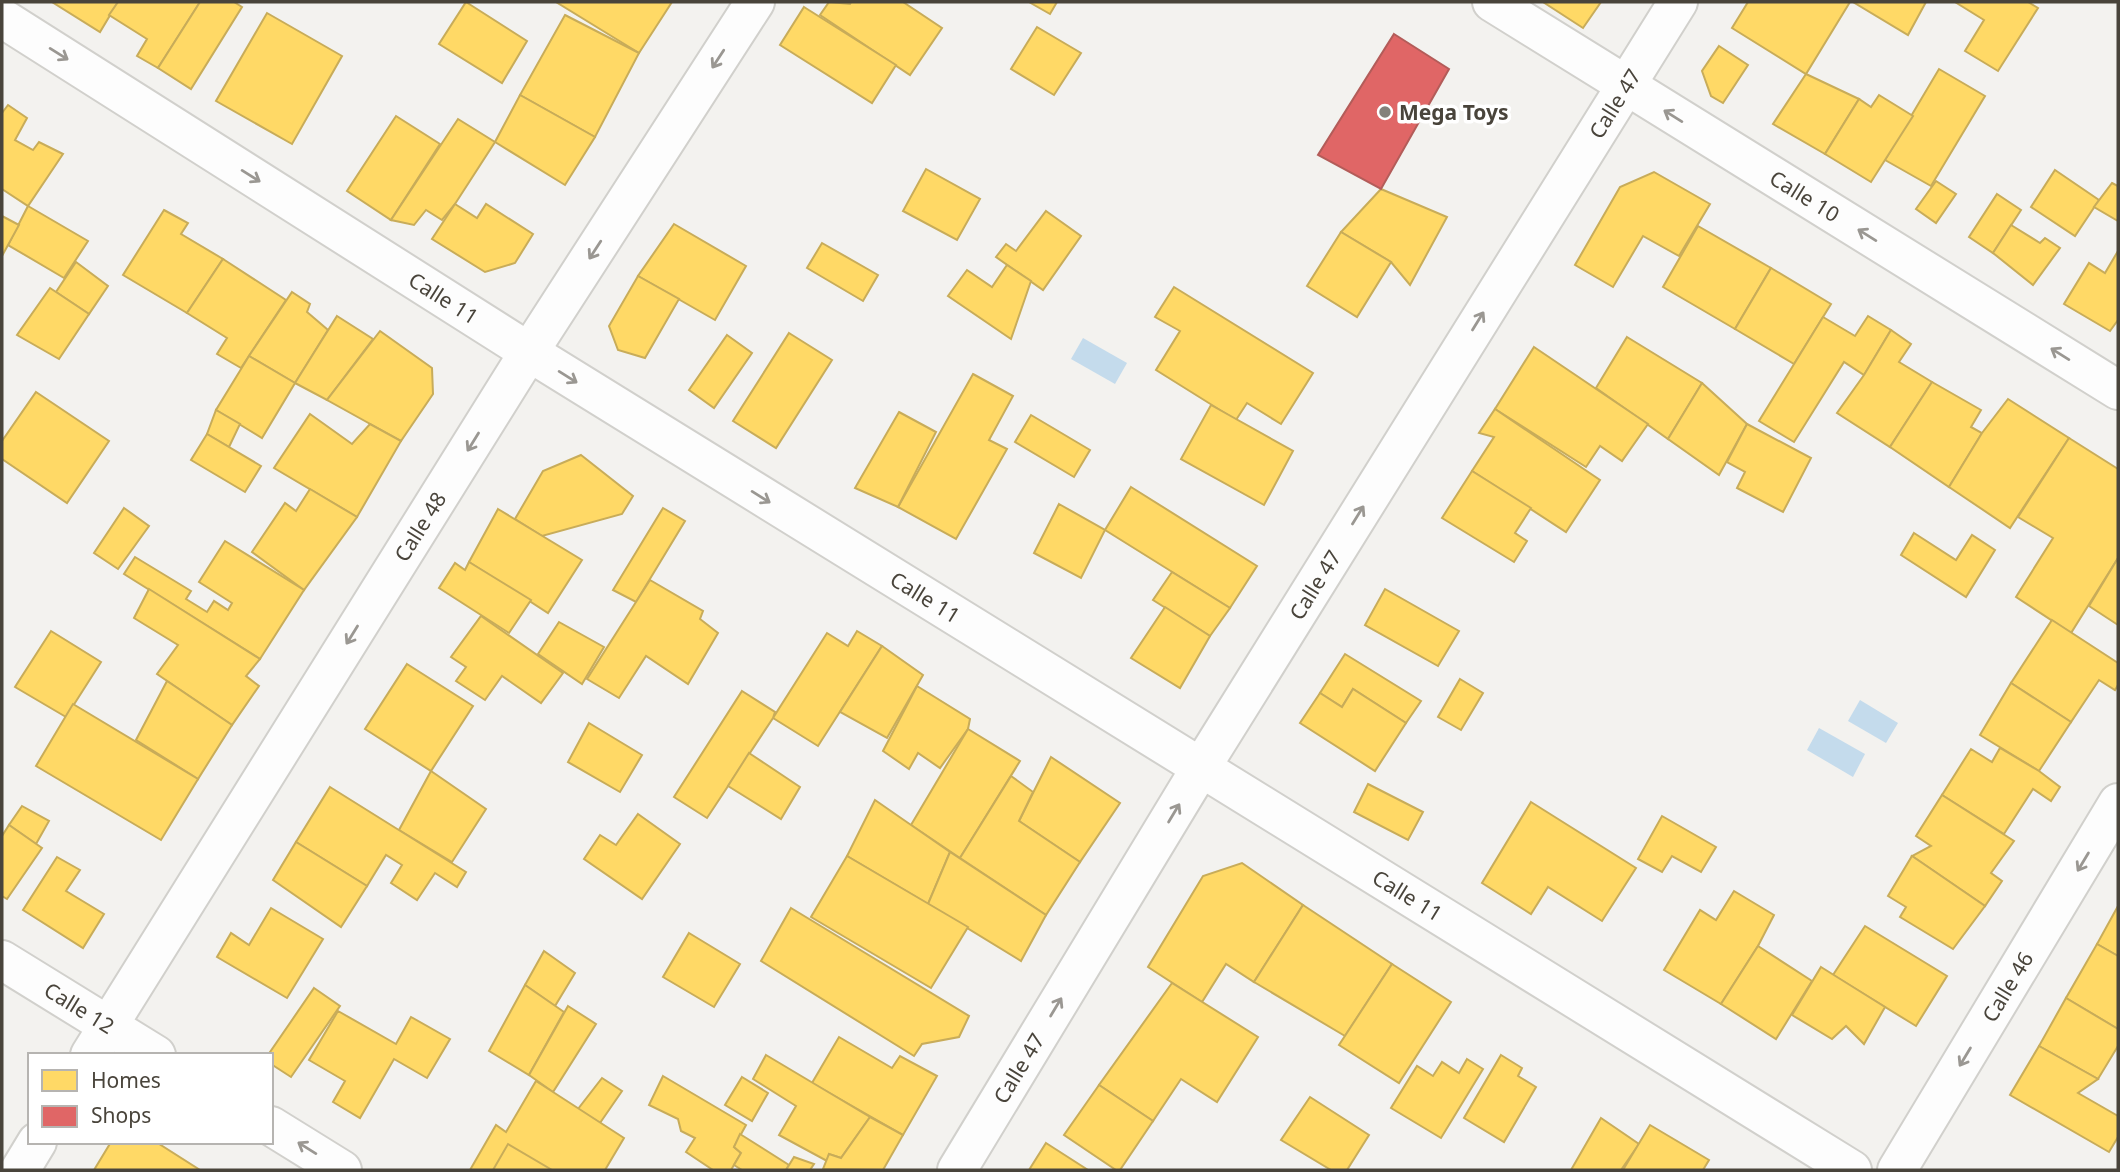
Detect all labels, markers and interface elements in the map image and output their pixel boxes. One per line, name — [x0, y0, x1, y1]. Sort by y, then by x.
one-way arrow — [49, 48, 69, 62]
one-way arrow — [711, 49, 725, 68]
street label: Calle 47 — [1582, 63, 1647, 144]
place label: Mega Toys — [1399, 98, 1509, 126]
marker: Mega Toys — [1377, 104, 1393, 120]
one-way arrow — [1663, 108, 1683, 122]
street label: Calle 10 — [1765, 164, 1845, 228]
one-way arrow — [241, 170, 261, 184]
one-way arrow — [1857, 228, 1877, 242]
one-way arrow — [587, 240, 601, 260]
street label: Calle 11 — [404, 265, 484, 330]
one-way arrow — [1471, 312, 1485, 332]
one-way arrow — [2051, 347, 2071, 361]
one-way arrow — [558, 369, 577, 384]
one-way arrow — [465, 432, 479, 452]
street label: Calle 48 — [388, 486, 452, 567]
one-way arrow — [751, 490, 771, 504]
one-way arrow — [1352, 505, 1366, 525]
street label: Calle 47 — [1283, 545, 1347, 625]
street label: Calle 11 — [885, 565, 966, 629]
one-way arrow — [345, 625, 359, 645]
one-way arrow — [1168, 803, 1182, 823]
one-way arrow — [2076, 851, 2090, 871]
street label: Calle 11 — [1367, 863, 1448, 928]
street label: Calle 46 — [1975, 946, 2039, 1027]
street label: Calle 12 — [39, 976, 120, 1040]
one-way arrow — [1050, 998, 1064, 1018]
street label: Calle 47 — [987, 1028, 1051, 1109]
one-way arrow — [1958, 1046, 1972, 1066]
legend — [28, 1053, 273, 1144]
text: Homes — [91, 1066, 161, 1094]
text: Shops — [91, 1101, 151, 1129]
one-way arrow — [297, 1141, 317, 1155]

